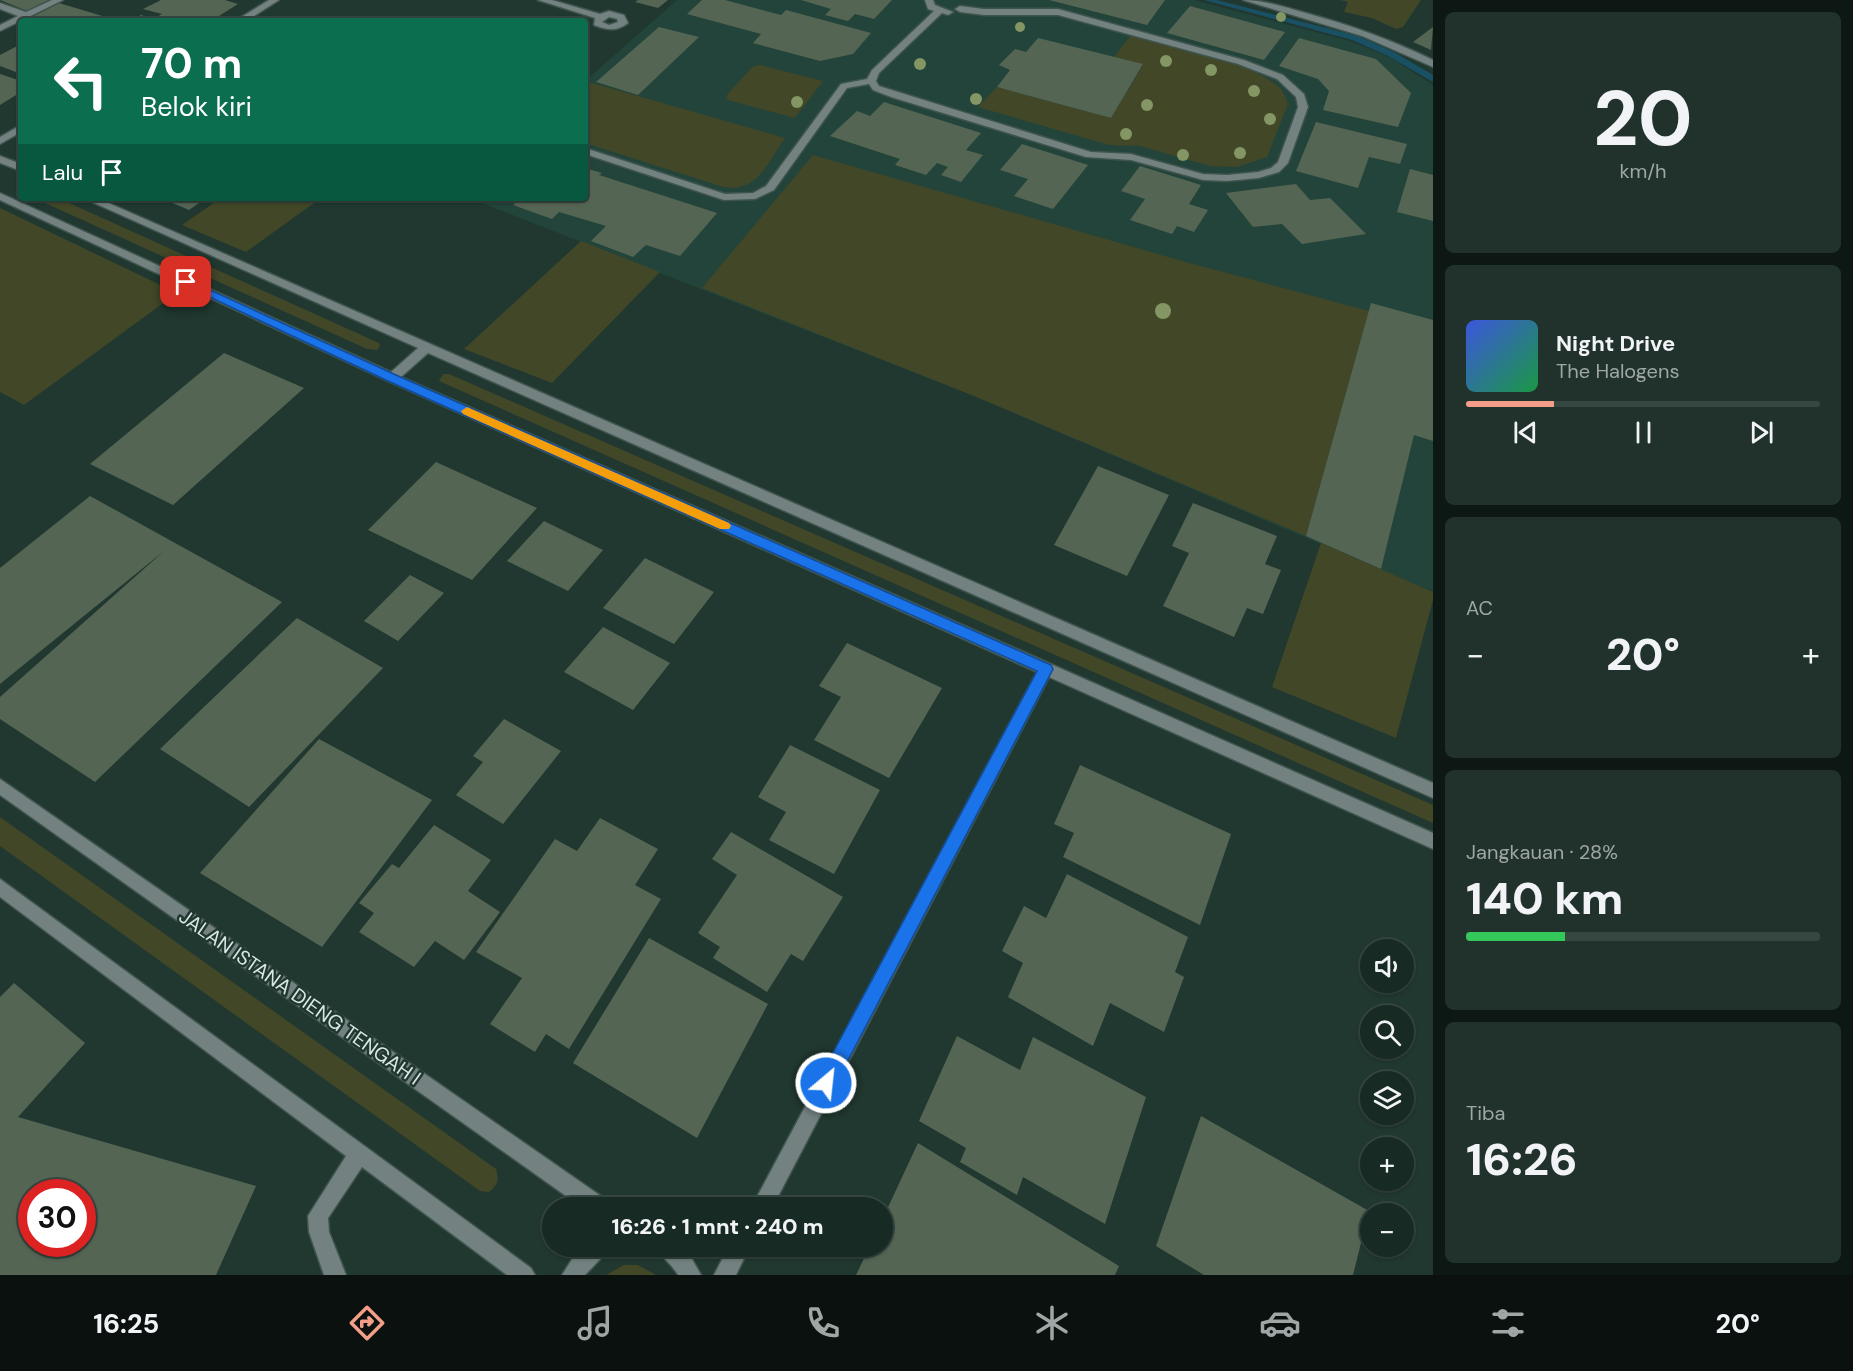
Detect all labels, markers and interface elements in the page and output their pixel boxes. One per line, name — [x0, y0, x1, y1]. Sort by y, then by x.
text: 70 m — [141, 36, 242, 91]
icon: left — [42, 42, 120, 120]
text: 20 — [1593, 68, 1693, 169]
text: Belok kiri — [141, 89, 252, 124]
icon: arrive — [95, 156, 128, 189]
text: Lalu — [42, 158, 83, 187]
text: km/h — [1619, 158, 1667, 184]
pin — [160, 256, 211, 307]
icon: arrive — [169, 265, 202, 298]
text: Night Drive — [1556, 329, 1675, 358]
text: The Halogens — [1556, 358, 1679, 384]
icon: previous — [1509, 416, 1542, 449]
icon: pause — [1627, 416, 1660, 449]
icon: next — [1745, 416, 1778, 449]
text: AC — [1466, 595, 1493, 621]
text: 20° — [1606, 625, 1680, 684]
text: − — [1466, 633, 1484, 676]
text: + — [1802, 633, 1820, 676]
text: Jangkauan · 28% — [1466, 839, 1618, 865]
text: 140 km — [1466, 869, 1623, 928]
street label: JALAN ISTANA DIENG TENGAH I — [174, 903, 426, 1091]
map controls — [1360, 939, 1414, 1257]
button: sound — [1360, 939, 1414, 993]
button: search — [1360, 1005, 1414, 1059]
position arrow — [794, 1051, 858, 1115]
button: layers — [1360, 1071, 1414, 1125]
text: Tiba — [1466, 1100, 1505, 1126]
text: 16:26 — [1466, 1130, 1577, 1189]
button: + — [1360, 1137, 1414, 1191]
speed limit sign: 30 — [18, 1179, 96, 1257]
button: − — [1360, 1203, 1414, 1257]
text: 16:26 · 1 mnt · 240 m — [611, 1212, 824, 1241]
icon: directions — [346, 1302, 388, 1344]
icon: music — [574, 1302, 616, 1344]
icon: phone — [802, 1302, 844, 1344]
icon: climate — [1031, 1302, 1073, 1344]
icon: car — [1259, 1302, 1301, 1344]
icon: filters — [1487, 1302, 1529, 1344]
text: 16:25 — [93, 1306, 159, 1341]
text: 20° — [1716, 1306, 1760, 1341]

